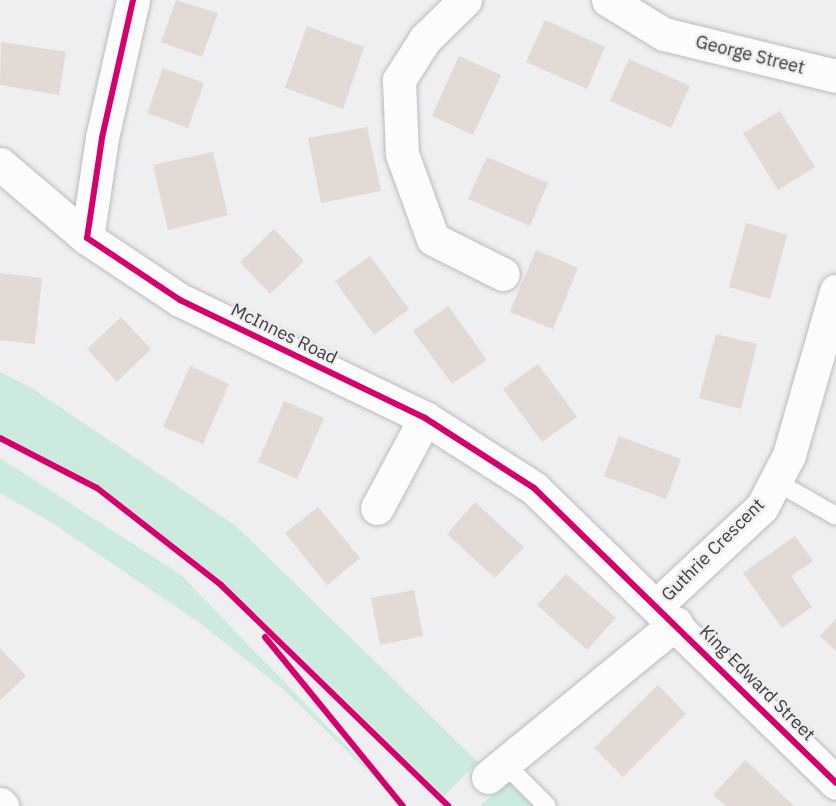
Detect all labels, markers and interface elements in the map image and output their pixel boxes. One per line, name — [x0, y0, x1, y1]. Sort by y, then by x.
street label: George Street — [693, 31, 807, 79]
street label: McInnes Road — [227, 299, 341, 369]
street label: Guthrie Crescent — [657, 494, 769, 606]
street label: King Edward Street — [695, 621, 819, 745]

